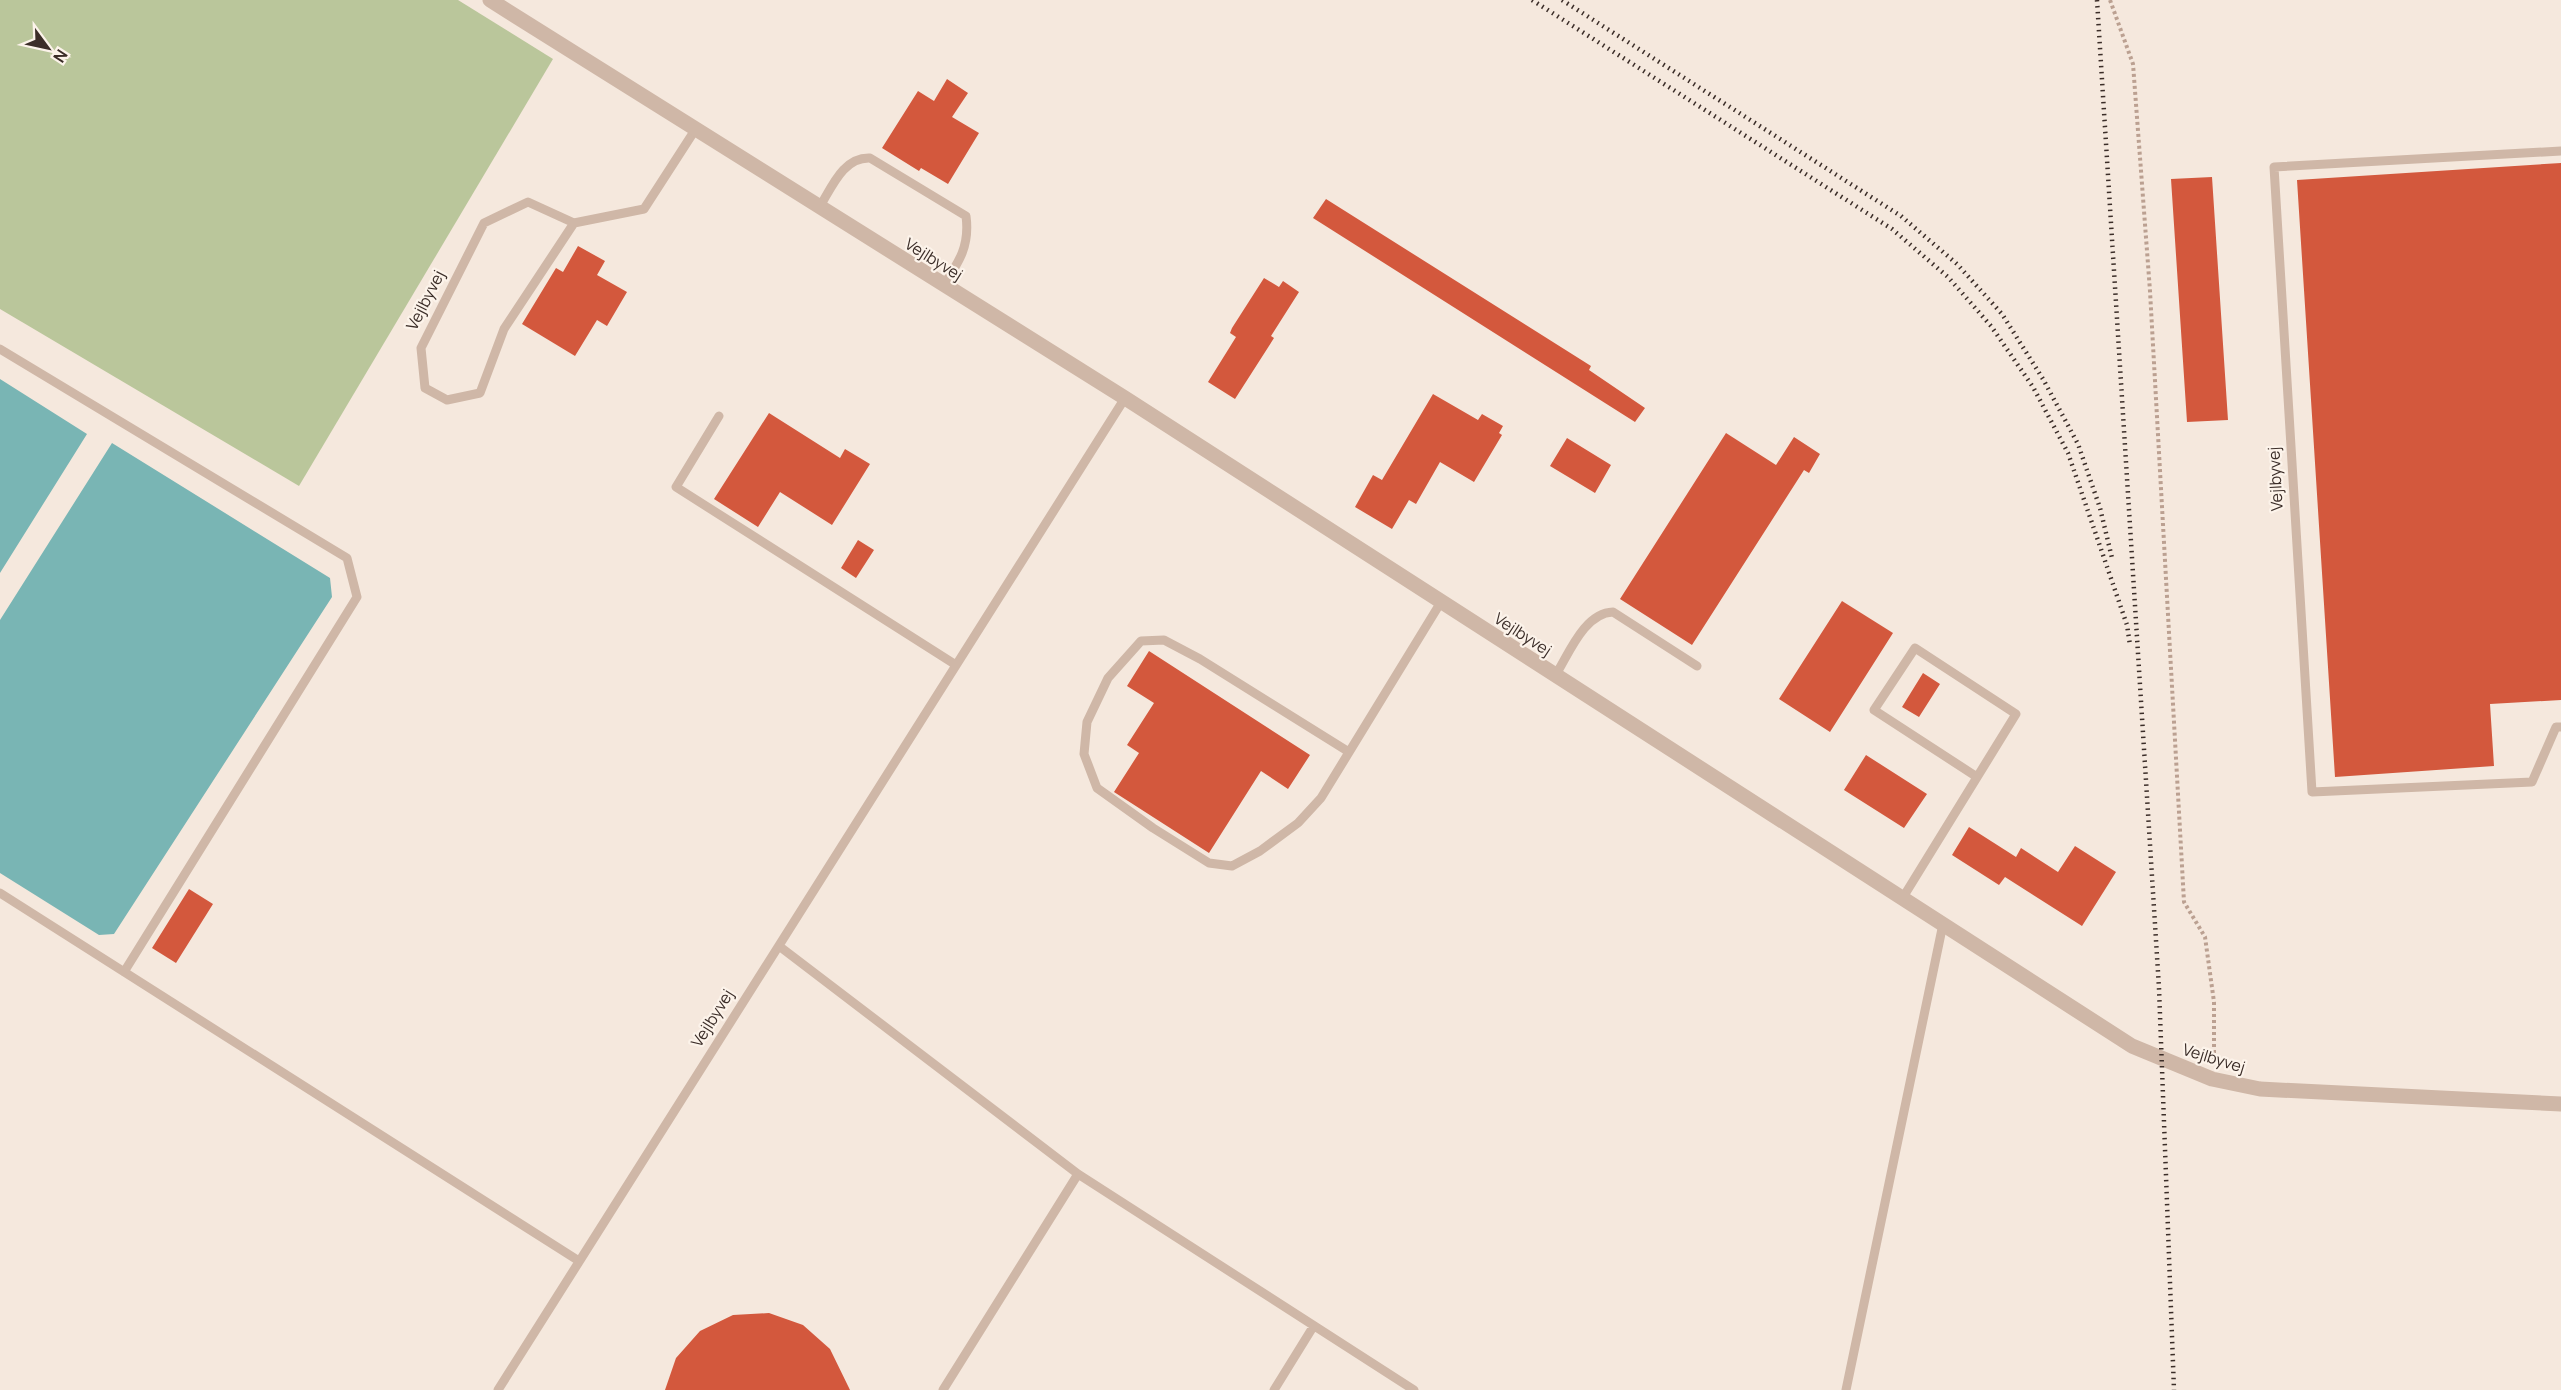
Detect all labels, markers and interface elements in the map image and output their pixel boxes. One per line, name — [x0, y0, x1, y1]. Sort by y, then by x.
north arrow — [18, 18, 78, 78]
text: N — [48, 45, 73, 67]
street label: Vejlbyvej — [901, 233, 967, 285]
street label: Vejlbyvej — [401, 266, 449, 334]
street label: Vejlbyvej — [2262, 446, 2288, 512]
street label: Vejlbyvej — [1490, 607, 1556, 661]
street label: Vejlbyvej — [686, 985, 738, 1051]
street label: Vejlbyvej — [2180, 1038, 2248, 1078]

